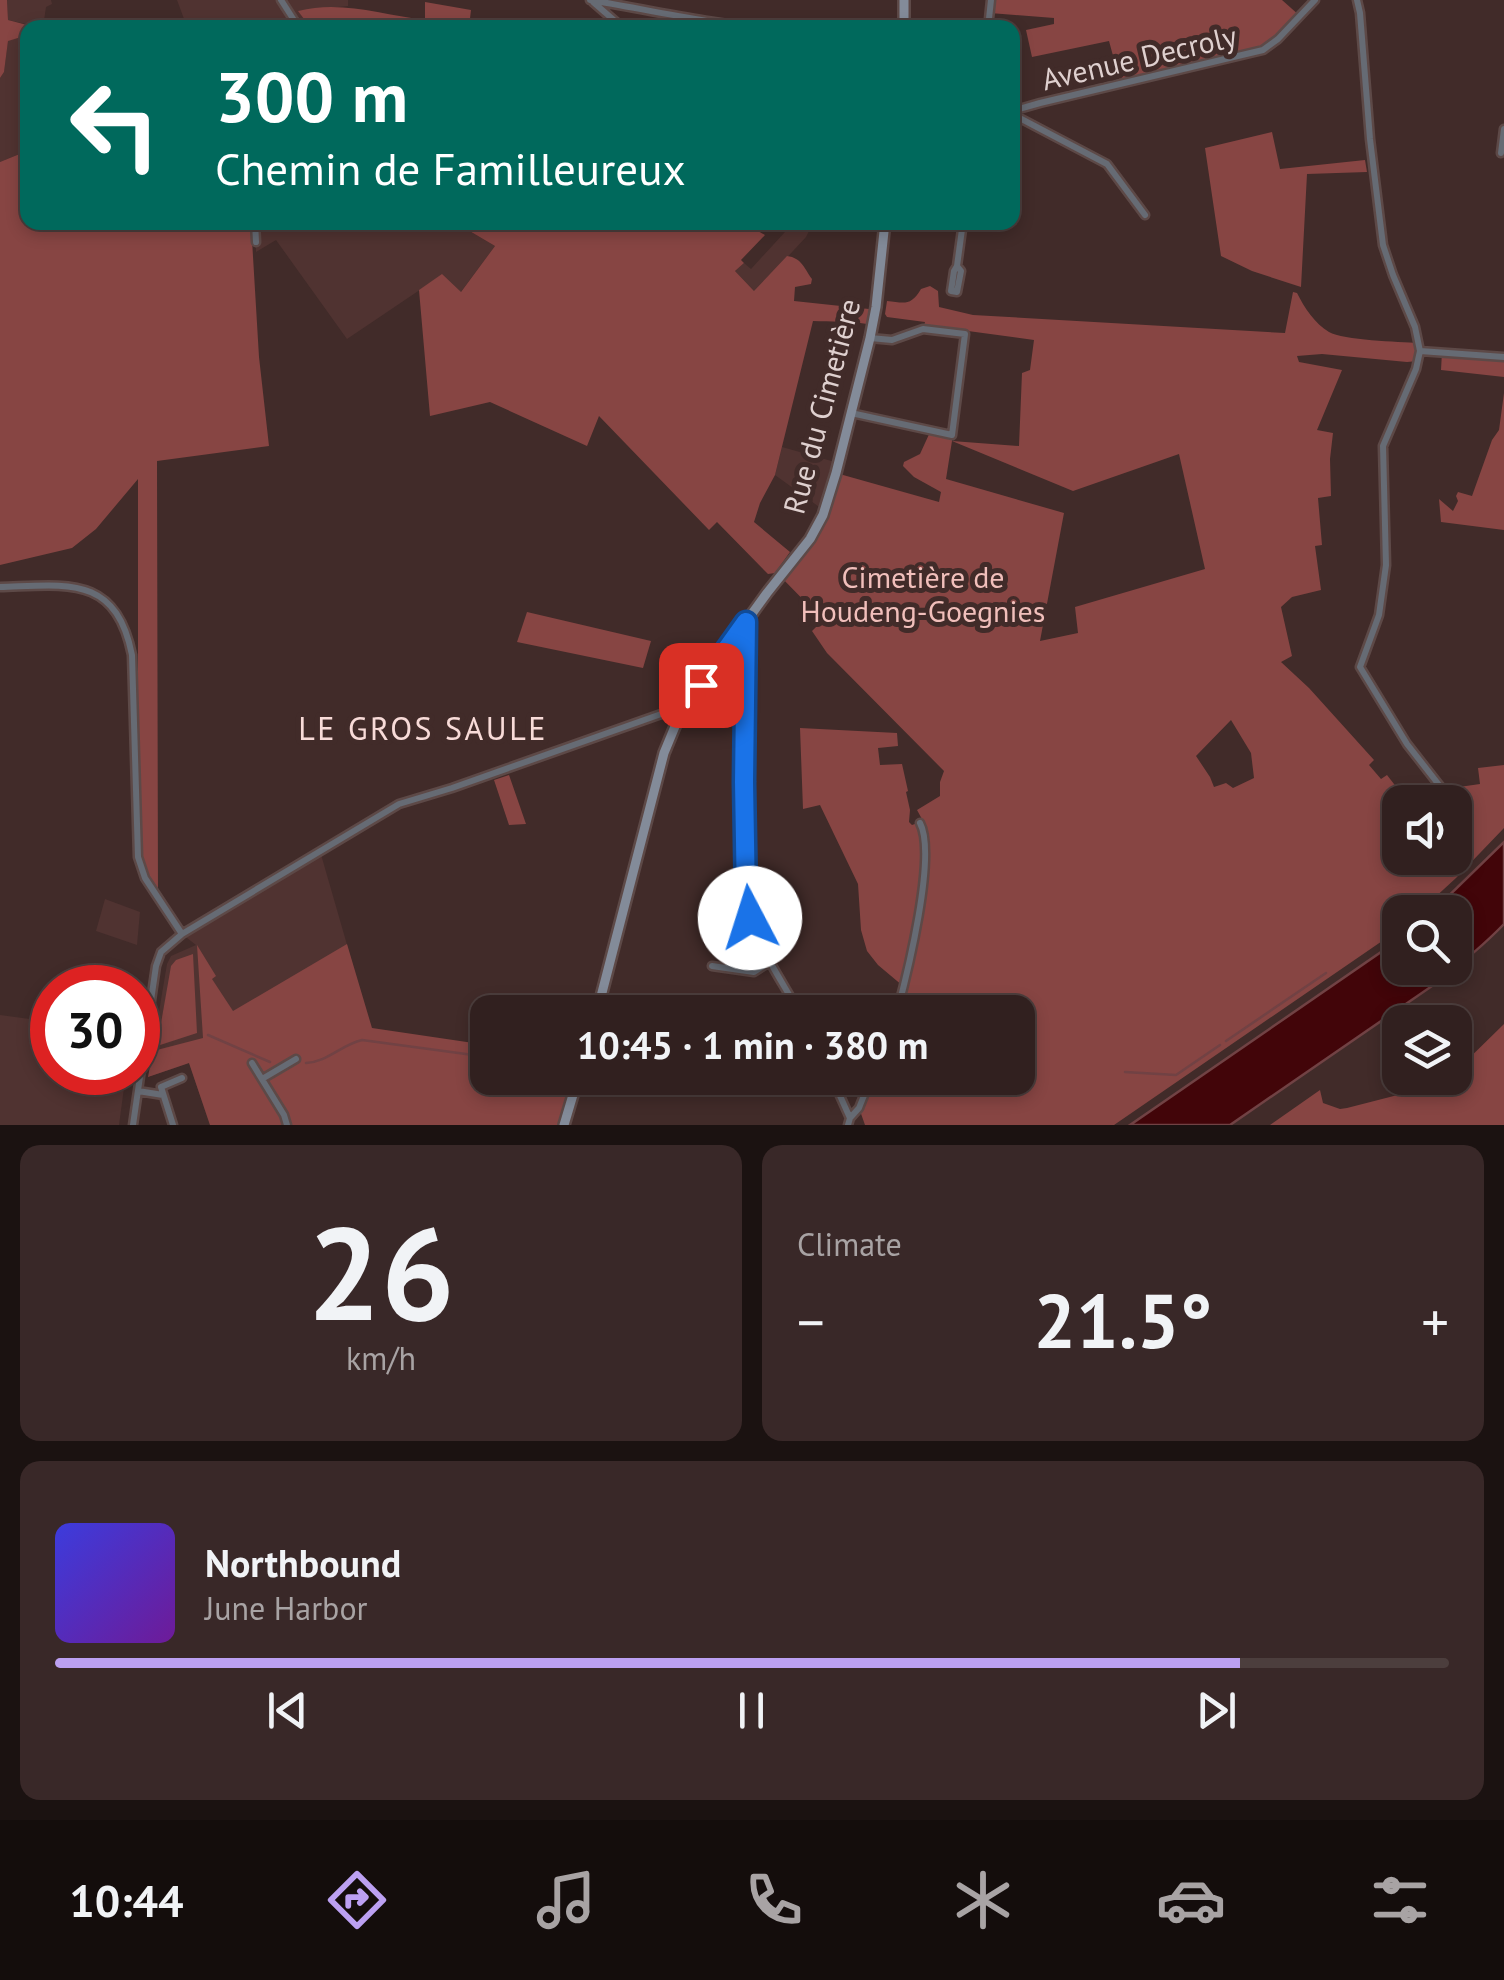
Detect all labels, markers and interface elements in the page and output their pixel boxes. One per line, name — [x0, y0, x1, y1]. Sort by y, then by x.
street label: Avenue Decroly — [1038, 16, 1240, 98]
text: 300 m — [215, 51, 408, 141]
icon: left — [50, 60, 180, 190]
text: Chemin de Familleureux — [215, 139, 686, 197]
street label: Rue du Cimetière — [774, 294, 868, 518]
park label: Cimetière de Houdeng-Goegnies — [801, 557, 1045, 630]
pin — [659, 643, 744, 728]
icon: arrive — [674, 658, 729, 713]
district label: LE GROS SAULE — [298, 707, 548, 749]
map controls — [1382, 785, 1472, 1095]
button: sound — [1382, 785, 1472, 875]
position arrow — [698, 866, 802, 970]
button: search — [1382, 895, 1472, 985]
speed limit sign: 30 — [30, 965, 160, 1095]
button: layers — [1382, 1005, 1472, 1095]
text: 10:45 · 1 min · 380 m — [577, 1020, 928, 1069]
text: 26 — [307, 1188, 455, 1356]
text: Climate — [797, 1223, 902, 1265]
text: 21.5° — [1034, 1272, 1212, 1369]
text: − — [797, 1286, 825, 1357]
text: + — [1421, 1286, 1449, 1357]
text: km/h — [346, 1337, 416, 1379]
text: Northbound — [205, 1538, 401, 1587]
text: June Harbor — [205, 1587, 367, 1629]
icon: previous — [260, 1683, 315, 1738]
icon: pause — [724, 1683, 779, 1738]
icon: next — [1189, 1683, 1244, 1738]
icon: directions — [322, 1865, 392, 1935]
icon: music — [531, 1865, 601, 1935]
icon: phone — [739, 1865, 809, 1935]
icon: climate — [948, 1865, 1018, 1935]
icon: car — [1156, 1865, 1226, 1935]
icon: filters — [1365, 1865, 1435, 1935]
text: 10:44 — [69, 1871, 183, 1929]

